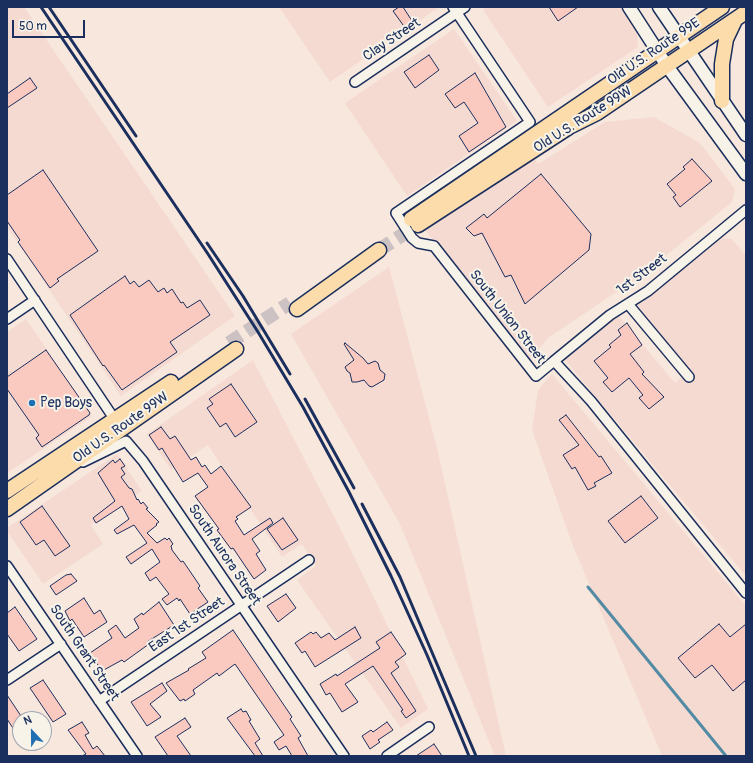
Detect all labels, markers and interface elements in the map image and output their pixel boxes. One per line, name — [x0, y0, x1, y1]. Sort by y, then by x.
scale bar — [14, 12, 87, 38]
street label: Clay Street — [360, 15, 424, 65]
street label: Old U.S. Route 99E — [605, 15, 703, 89]
text: 50 m — [19, 19, 47, 34]
street label: Old U.S. Route 99W — [531, 83, 635, 157]
street label: 1st Street — [614, 251, 670, 299]
street label: South Union Street — [465, 267, 549, 367]
street label: Old U.S. Route 99W — [70, 389, 172, 467]
place label: Pep Boys — [40, 395, 92, 411]
marker: Pep Boys — [27, 398, 37, 408]
street label: South Aurora Street — [184, 501, 264, 609]
street label: East 1st Street — [146, 594, 228, 656]
street label: South Grant Street — [46, 602, 122, 704]
north arrow — [12, 711, 52, 751]
text: N — [22, 713, 34, 728]

